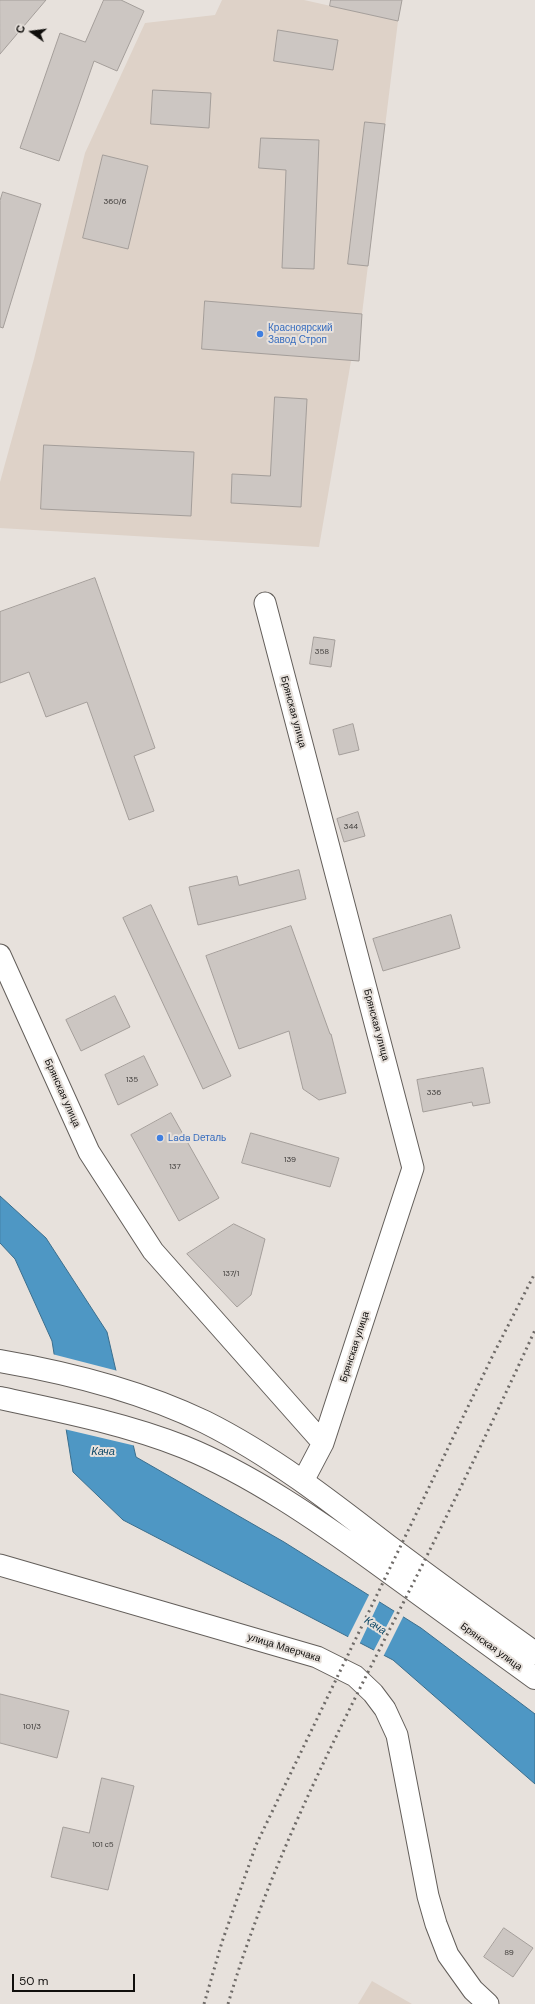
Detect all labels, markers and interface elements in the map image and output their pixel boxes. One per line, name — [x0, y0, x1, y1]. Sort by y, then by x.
north arrow — [12, 12, 52, 52]
text: С — [13, 24, 28, 35]
house number: 360/6 — [104, 197, 126, 207]
place label: Красноярский Завод Строп — [268, 322, 333, 346]
marker: Красноярский Завод Строп — [255, 329, 265, 339]
house number: 358 — [315, 647, 329, 657]
street label: Брянская улица — [278, 675, 308, 749]
house number: 344 — [344, 822, 358, 832]
street label: Брянская улица — [361, 988, 391, 1062]
street label: Брянская улица — [42, 1057, 82, 1129]
house number: 135 — [126, 1075, 138, 1085]
house number: 336 — [427, 1088, 441, 1098]
place label: Lada Dеталь — [168, 1132, 226, 1144]
marker: Lada Dеталь — [155, 1133, 165, 1143]
house number: 139 — [284, 1155, 296, 1165]
house number: 137 — [169, 1162, 181, 1172]
house number: 137/1 — [223, 1269, 239, 1279]
street label: Брянская улица — [338, 1310, 372, 1384]
water label: Кача — [91, 1445, 115, 1459]
water label: Кача — [361, 1614, 389, 1638]
street label: Брянская улица — [458, 1620, 524, 1674]
street label: улица Маерчака — [246, 1631, 322, 1665]
house number: 101/3 — [23, 1722, 41, 1732]
house number: 101 с5 — [92, 1840, 114, 1850]
house number: 89 — [504, 1948, 514, 1958]
scale bar — [14, 1966, 137, 1992]
text: 50 m — [19, 1973, 48, 1989]

